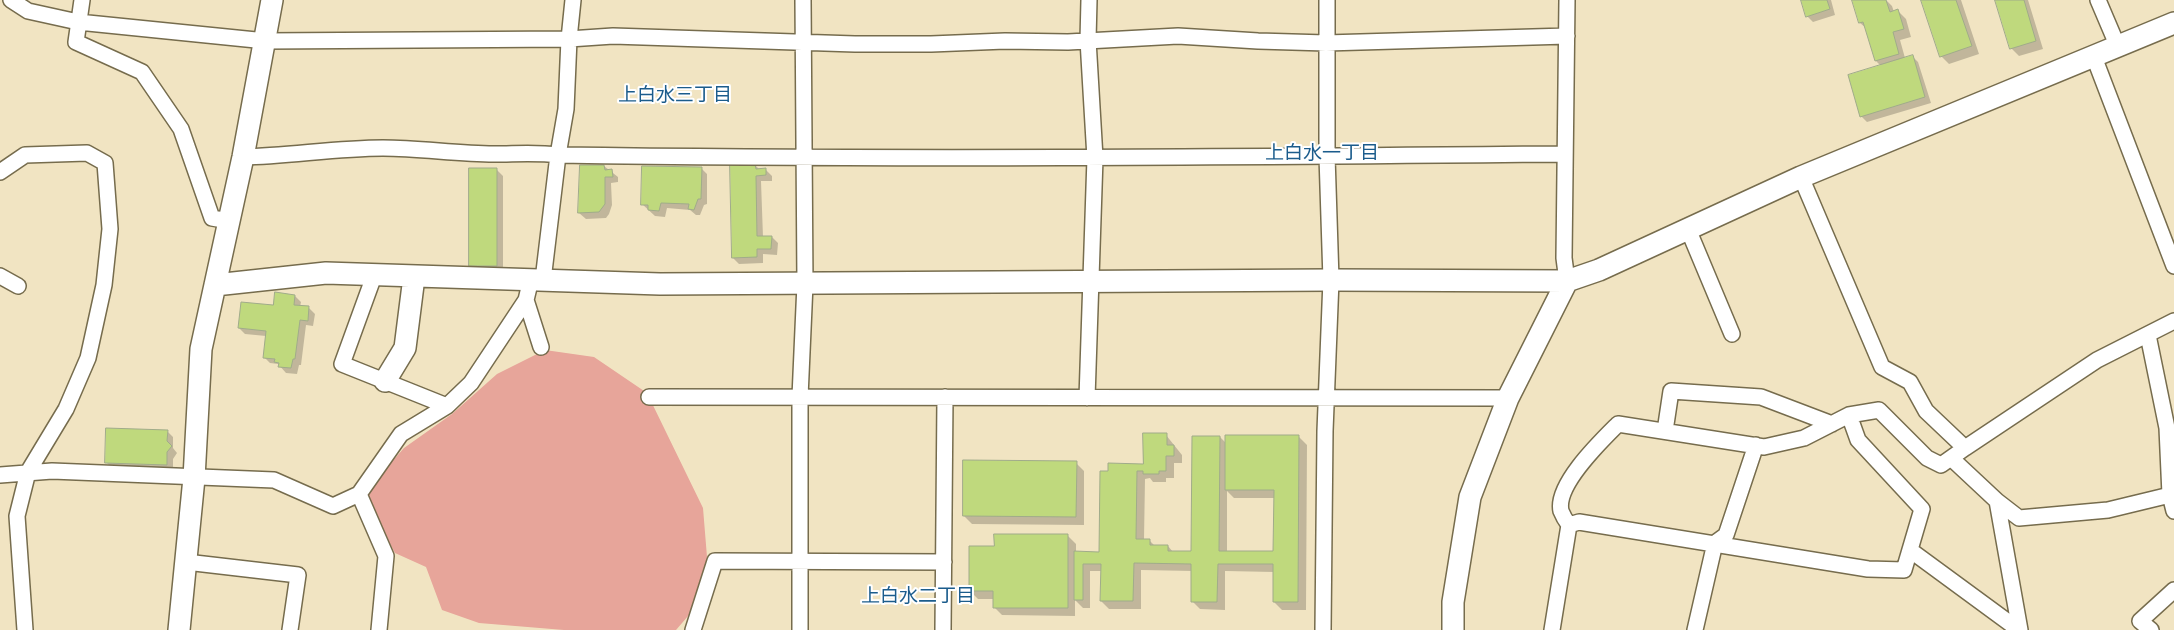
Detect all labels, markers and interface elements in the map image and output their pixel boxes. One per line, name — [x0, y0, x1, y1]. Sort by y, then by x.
district label: 上白水三丁目 — [618, 84, 732, 106]
district label: 上白水一丁目 — [1265, 142, 1379, 164]
district label: 上白水二丁目 — [861, 585, 975, 607]

